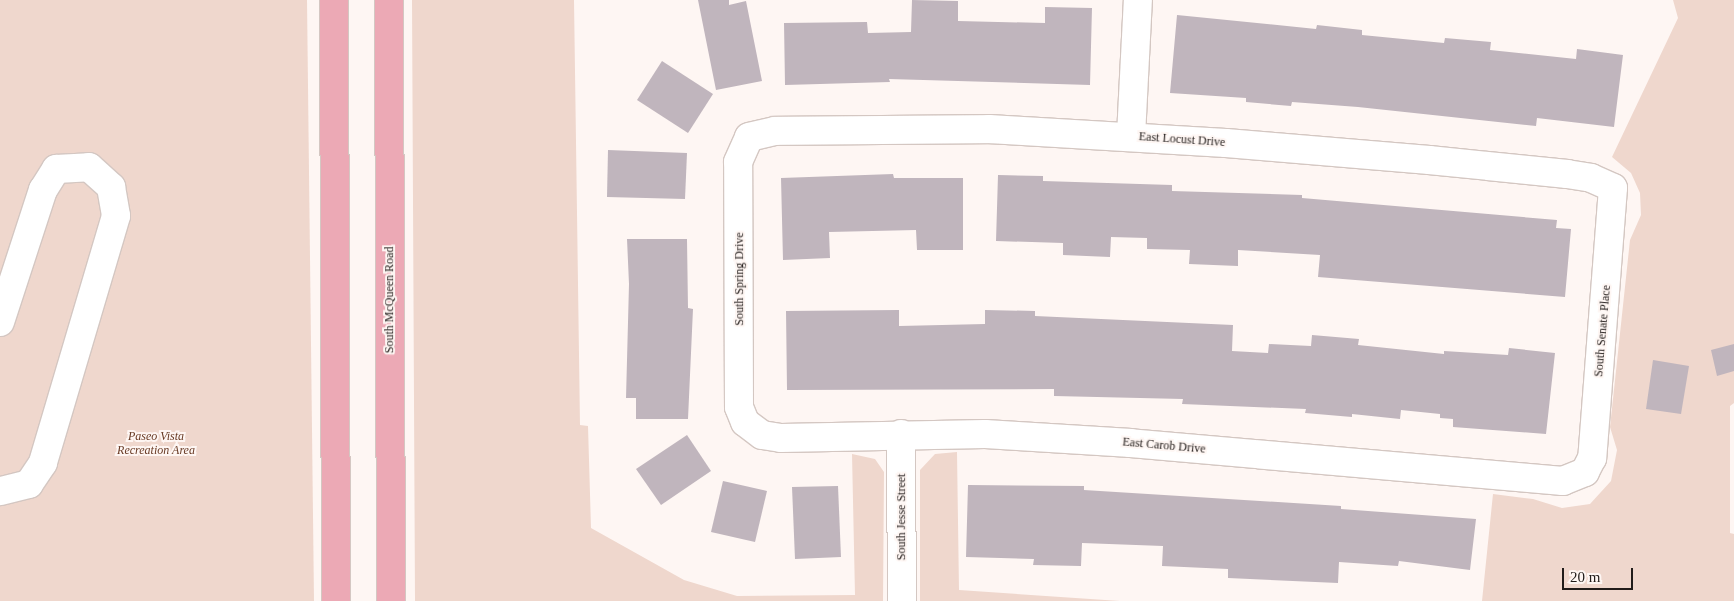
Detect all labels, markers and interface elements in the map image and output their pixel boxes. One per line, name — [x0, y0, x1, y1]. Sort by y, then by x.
street label: East Locust Drive — [1138, 130, 1226, 150]
street label: South Spring Drive — [733, 232, 747, 326]
street label: South McQueen Road — [383, 247, 397, 353]
street label: South Senate Place — [1592, 285, 1614, 377]
park label: Paseo Vista Recreation Area — [117, 430, 195, 458]
street label: East Carob Drive — [1122, 435, 1206, 457]
street label: South Jesse Street — [895, 474, 909, 560]
scale bar — [1564, 558, 1635, 590]
text: 20 m — [1570, 569, 1600, 585]

